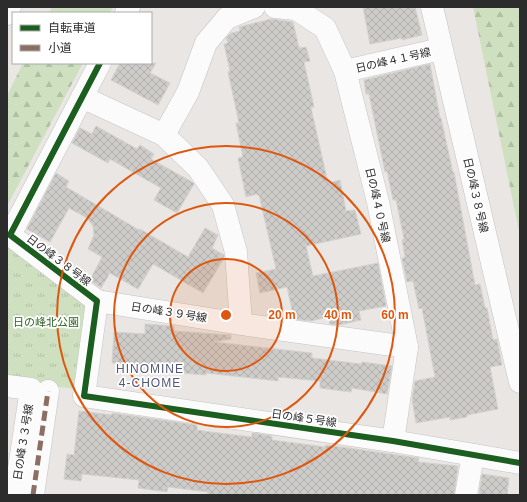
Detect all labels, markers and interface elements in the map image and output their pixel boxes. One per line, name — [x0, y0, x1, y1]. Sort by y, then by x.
legend — [12, 12, 152, 64]
text: 自転車道 — [48, 21, 96, 35]
text: 小道 — [48, 41, 72, 55]
street label: 日の峰４１号線 — [354, 45, 432, 75]
street label: 日の峰３８号線 — [461, 156, 491, 234]
street label: 日の峰４０号線 — [363, 166, 393, 244]
street label: 日の峰３８号線 — [25, 232, 93, 288]
street label: 日の峰３９号線 — [130, 300, 208, 324]
centre of rings — [219, 308, 233, 322]
text: 20 m — [268, 308, 296, 322]
text: 40 m — [324, 308, 352, 322]
text: 60 m — [381, 308, 409, 322]
park label: 日の峰北公園 — [13, 316, 79, 328]
district label: HINOMINE 4-CHOME — [116, 362, 184, 390]
street label: 日の峰３３号線 — [11, 403, 35, 481]
street label: 日の峰５号線 — [270, 407, 338, 429]

